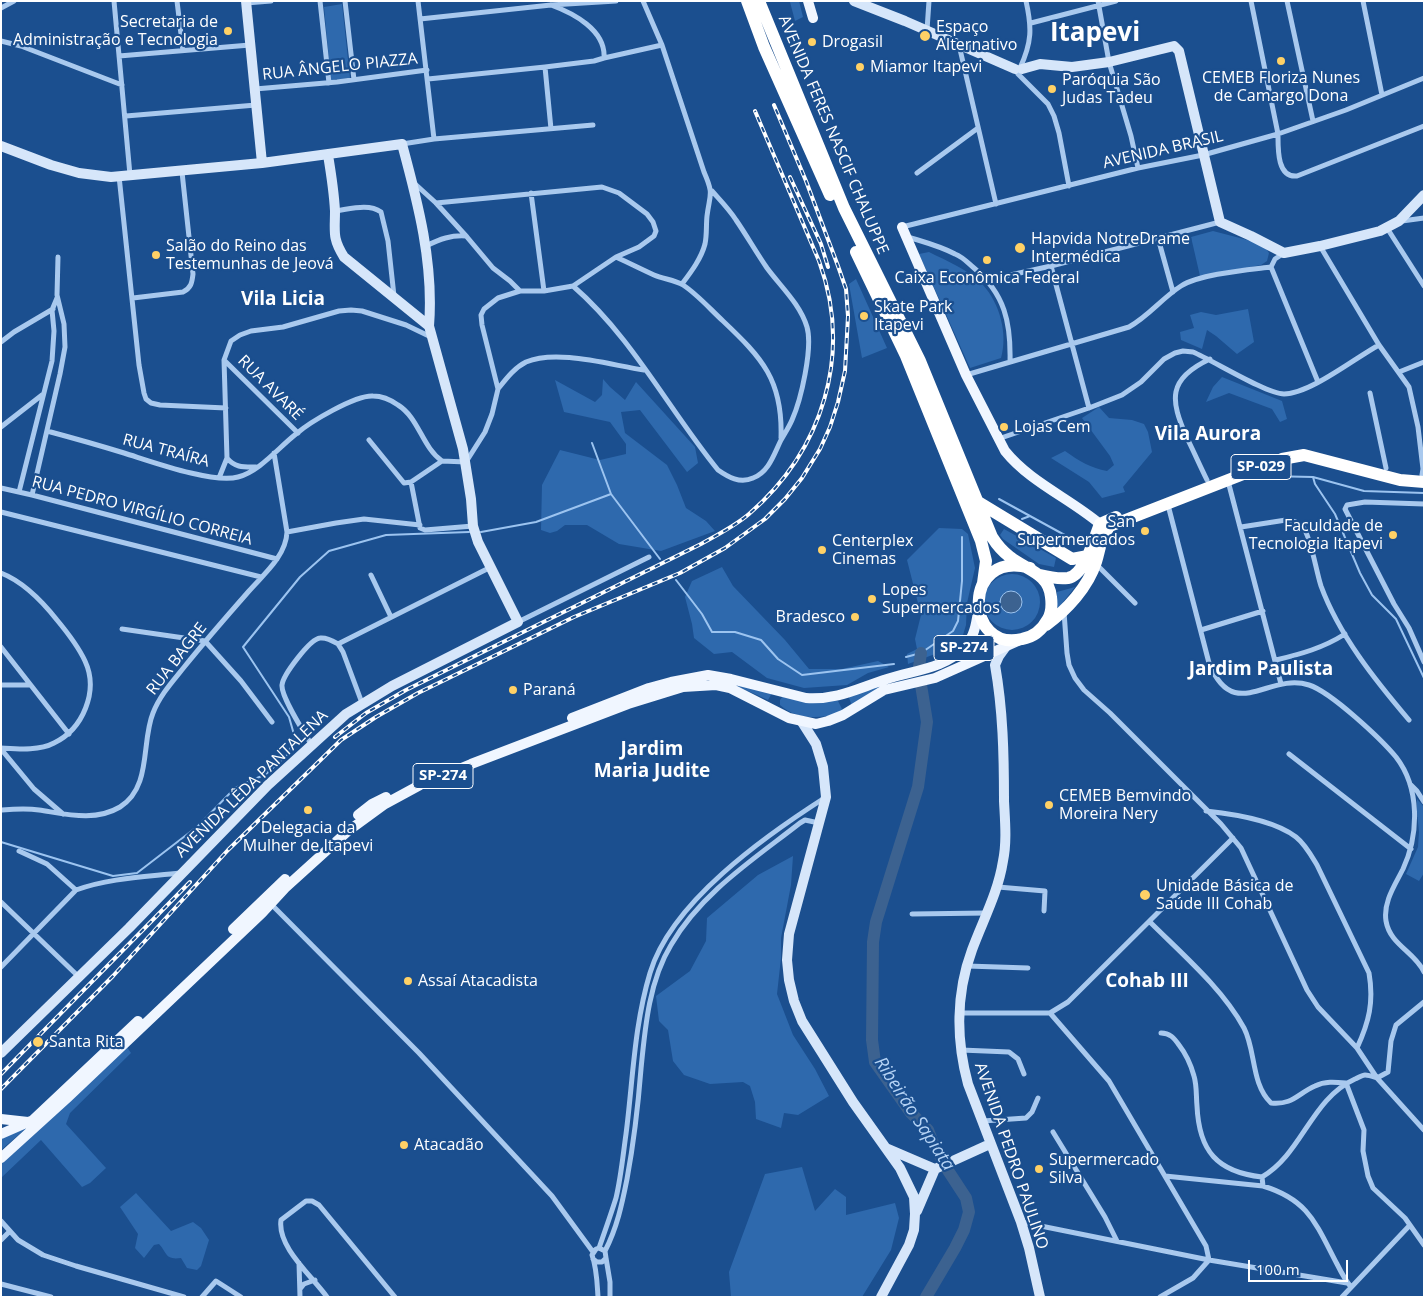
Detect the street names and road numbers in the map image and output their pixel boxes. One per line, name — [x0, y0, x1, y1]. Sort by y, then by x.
street label: AVENIDA FERES NASCIF CHALUPPE — [774, 13, 892, 257]
street label: RUA ÂNGELO PIAZZA — [261, 49, 419, 85]
street label: AVENIDA BRASIL — [1101, 127, 1225, 173]
street label: RUA AVARÉ — [233, 351, 307, 425]
street label: RUA TRAÍRA — [120, 430, 212, 472]
road number: SP-029 — [1231, 454, 1291, 480]
street label: RUA PEDRO VIRGÍLIO CORREIA — [30, 472, 254, 550]
street label: RUA BAGRE — [143, 619, 211, 699]
road number: SP-274 — [934, 636, 994, 660]
street label: AVENIDA LÊDA PANTALENA — [172, 706, 332, 862]
road number: SP-274 — [413, 764, 473, 788]
street label: AVENIDA PEDRO PAULINO — [970, 1060, 1052, 1252]

